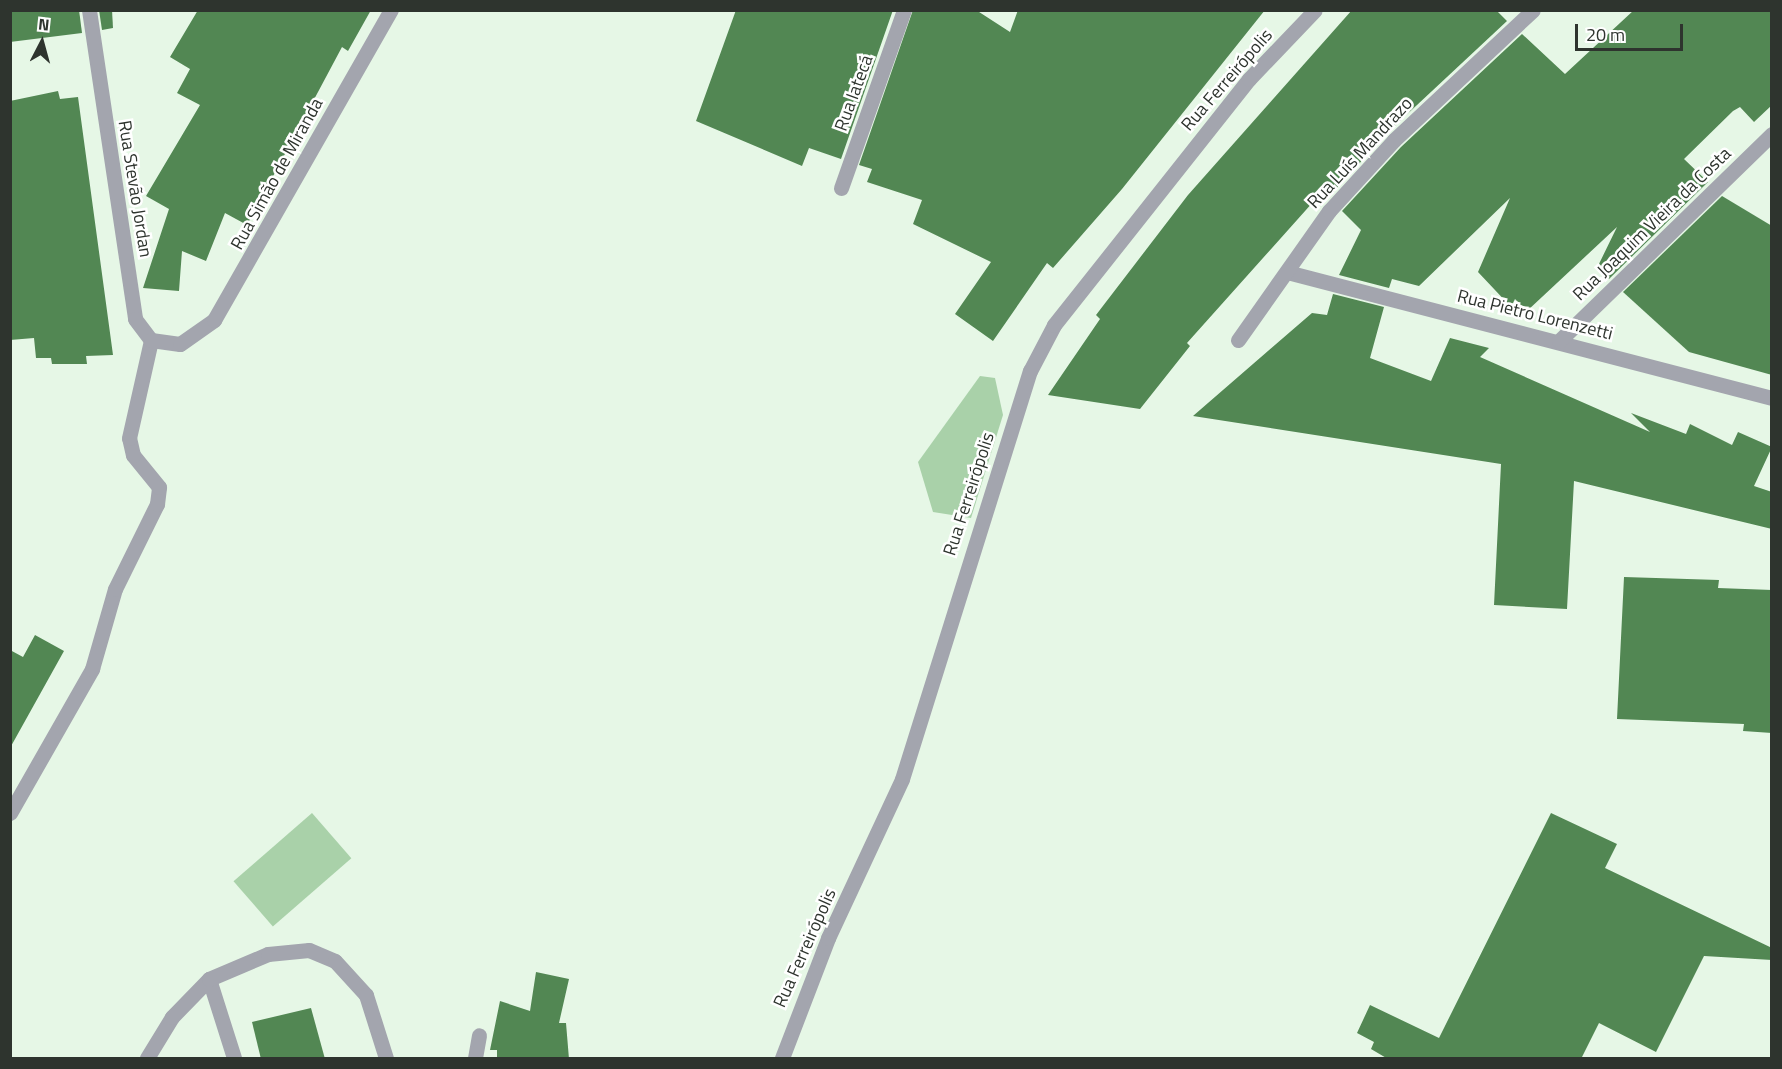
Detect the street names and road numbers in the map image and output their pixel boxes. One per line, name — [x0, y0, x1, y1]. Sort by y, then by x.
street label: Rua Ferreirópolis — [1177, 25, 1277, 135]
street label: Rua Iatecá — [830, 52, 878, 134]
street label: Rua Luís Mandrazo — [1303, 93, 1417, 213]
street label: Rua Simão de Miranda — [226, 94, 328, 254]
street label: Rua Stevão Jordan — [114, 119, 156, 259]
street label: Rua Joaquim Vieira da Costa — [1569, 143, 1735, 305]
street label: Rua Pietro Lorenzetti — [1455, 285, 1615, 345]
street label: Rua Ferreirópolis — [939, 430, 999, 558]
street label: Rua Ferreirópolis — [769, 885, 841, 1011]

